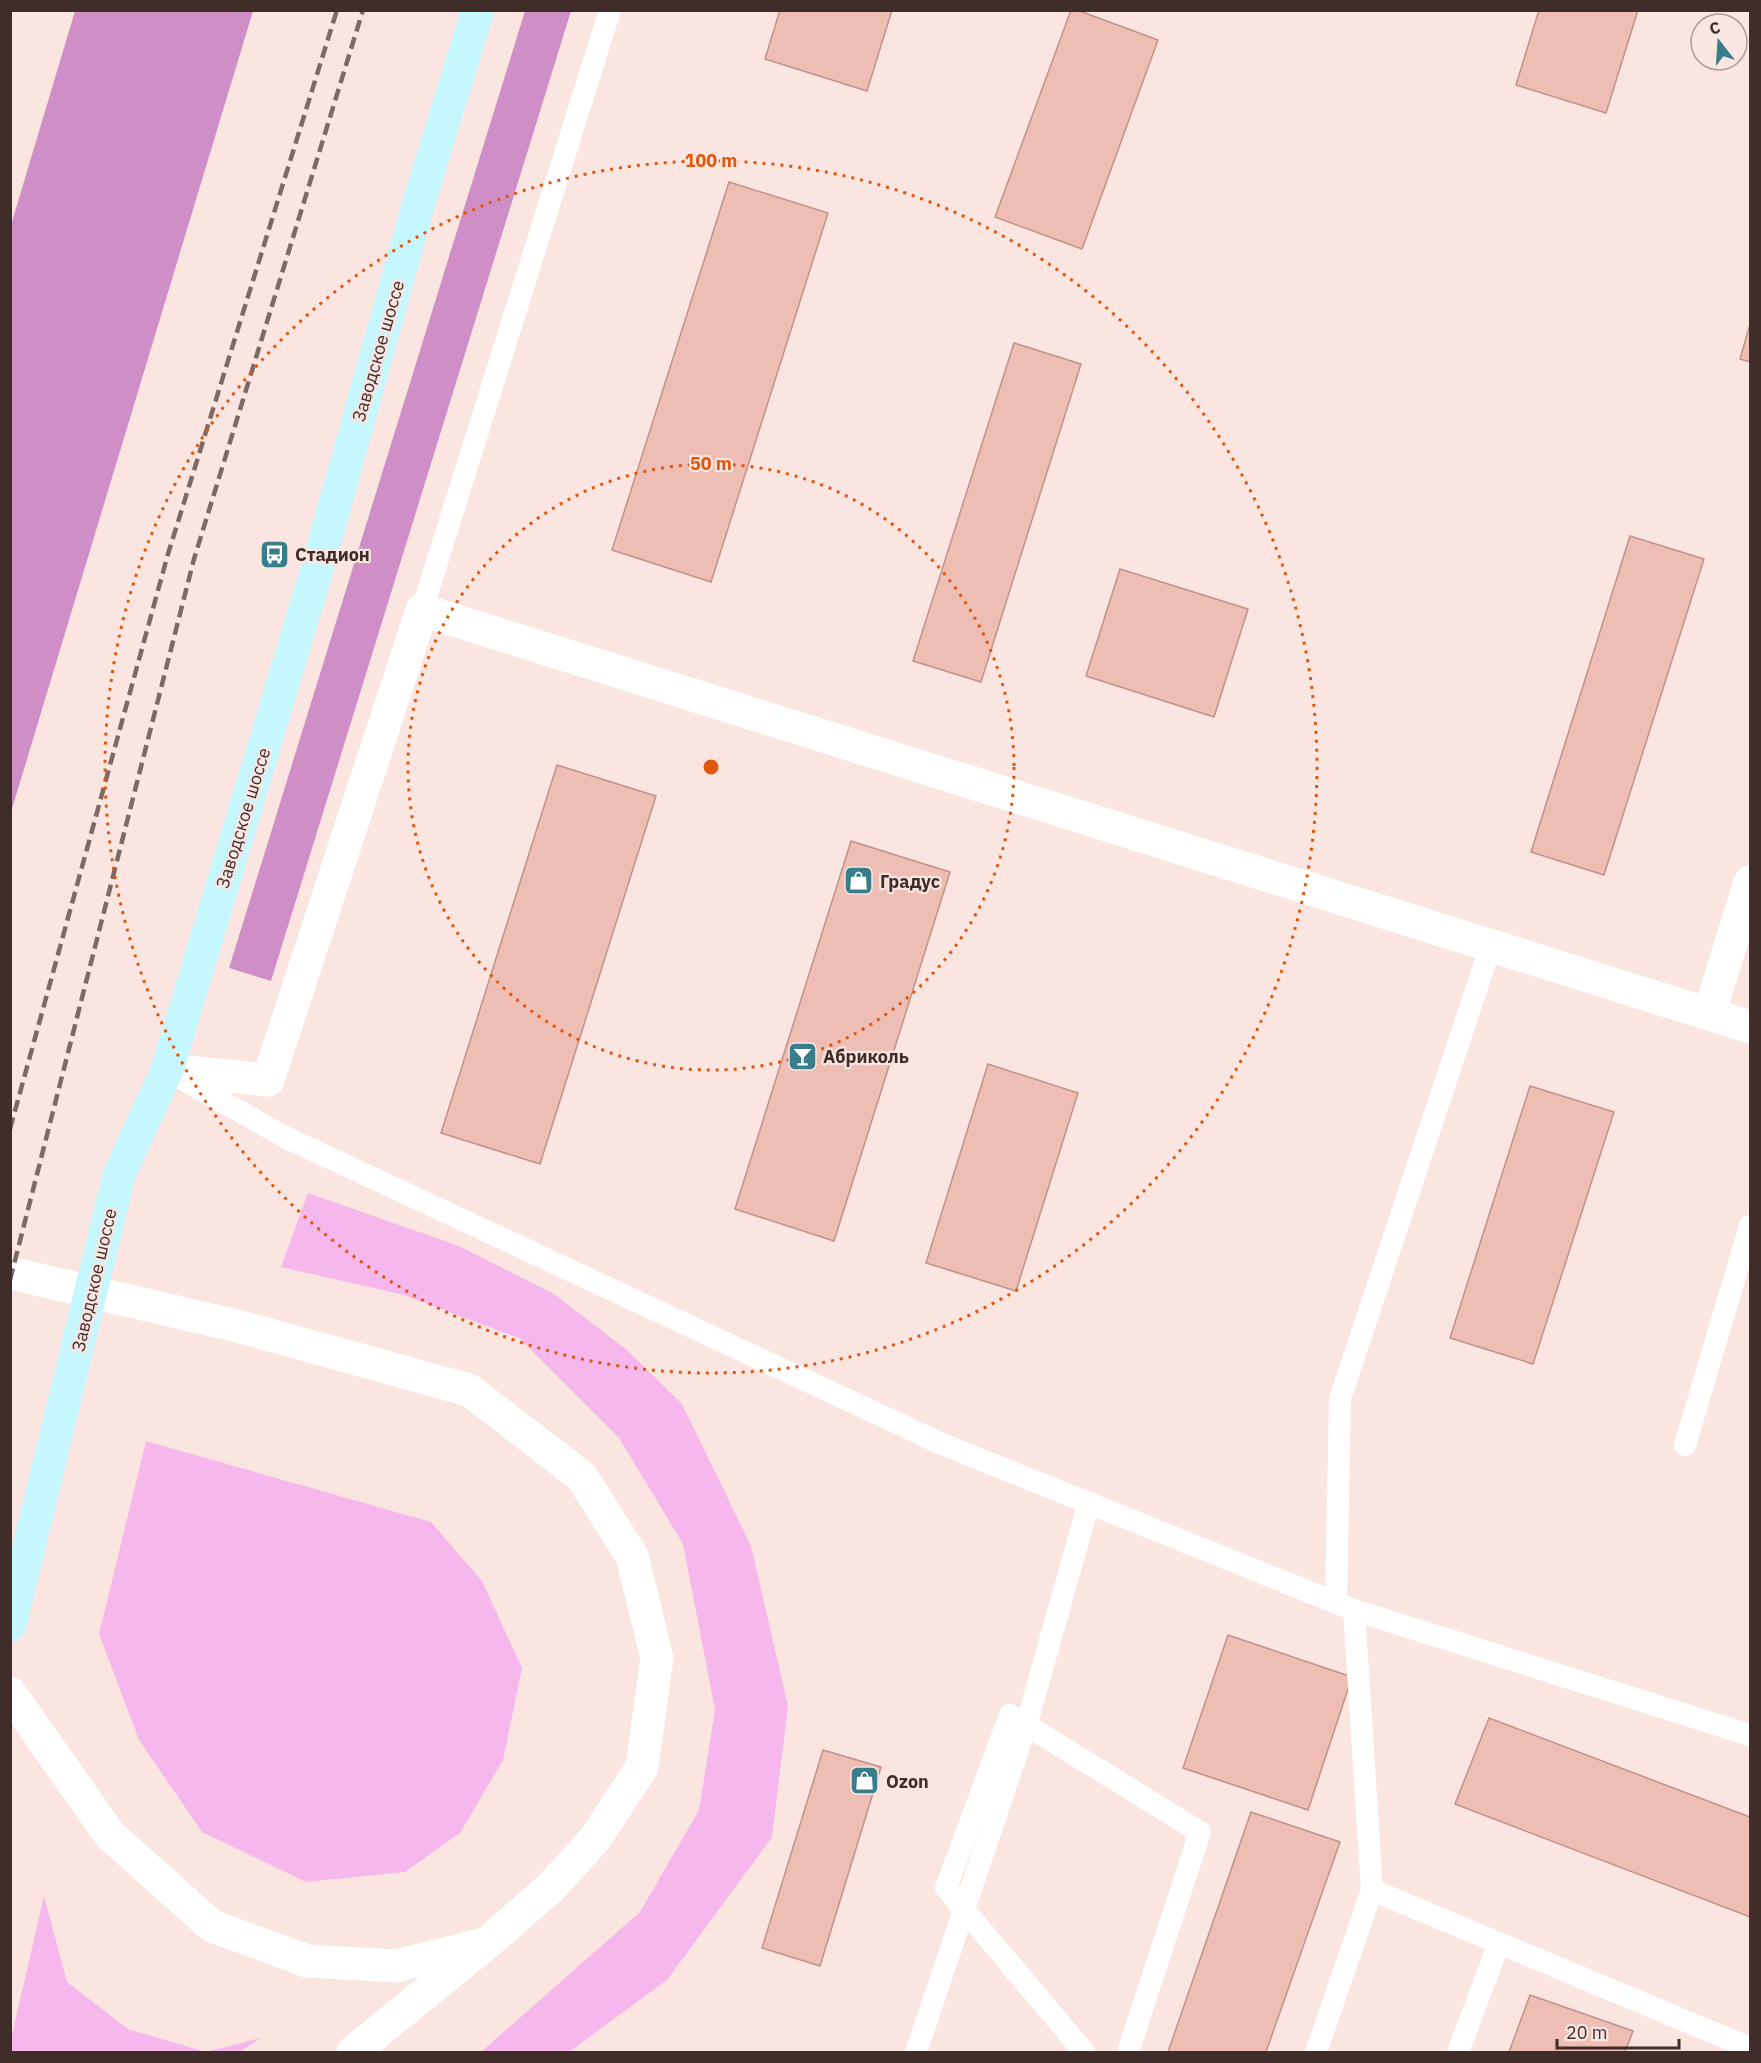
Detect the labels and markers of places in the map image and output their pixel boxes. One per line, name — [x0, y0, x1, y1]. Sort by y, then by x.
bus stop icon: Стадион — [258, 538, 290, 570]
place label: Стадион — [295, 543, 370, 566]
centre of rings — [701, 757, 721, 777]
shop icon: Градус — [843, 865, 875, 897]
place label: Градус — [880, 870, 940, 893]
bar icon: Абриколь — [786, 1040, 818, 1072]
place label: Абриколь — [823, 1045, 909, 1068]
shop icon: Ozon — [849, 1765, 881, 1797]
place label: Ozon — [886, 1770, 929, 1793]

